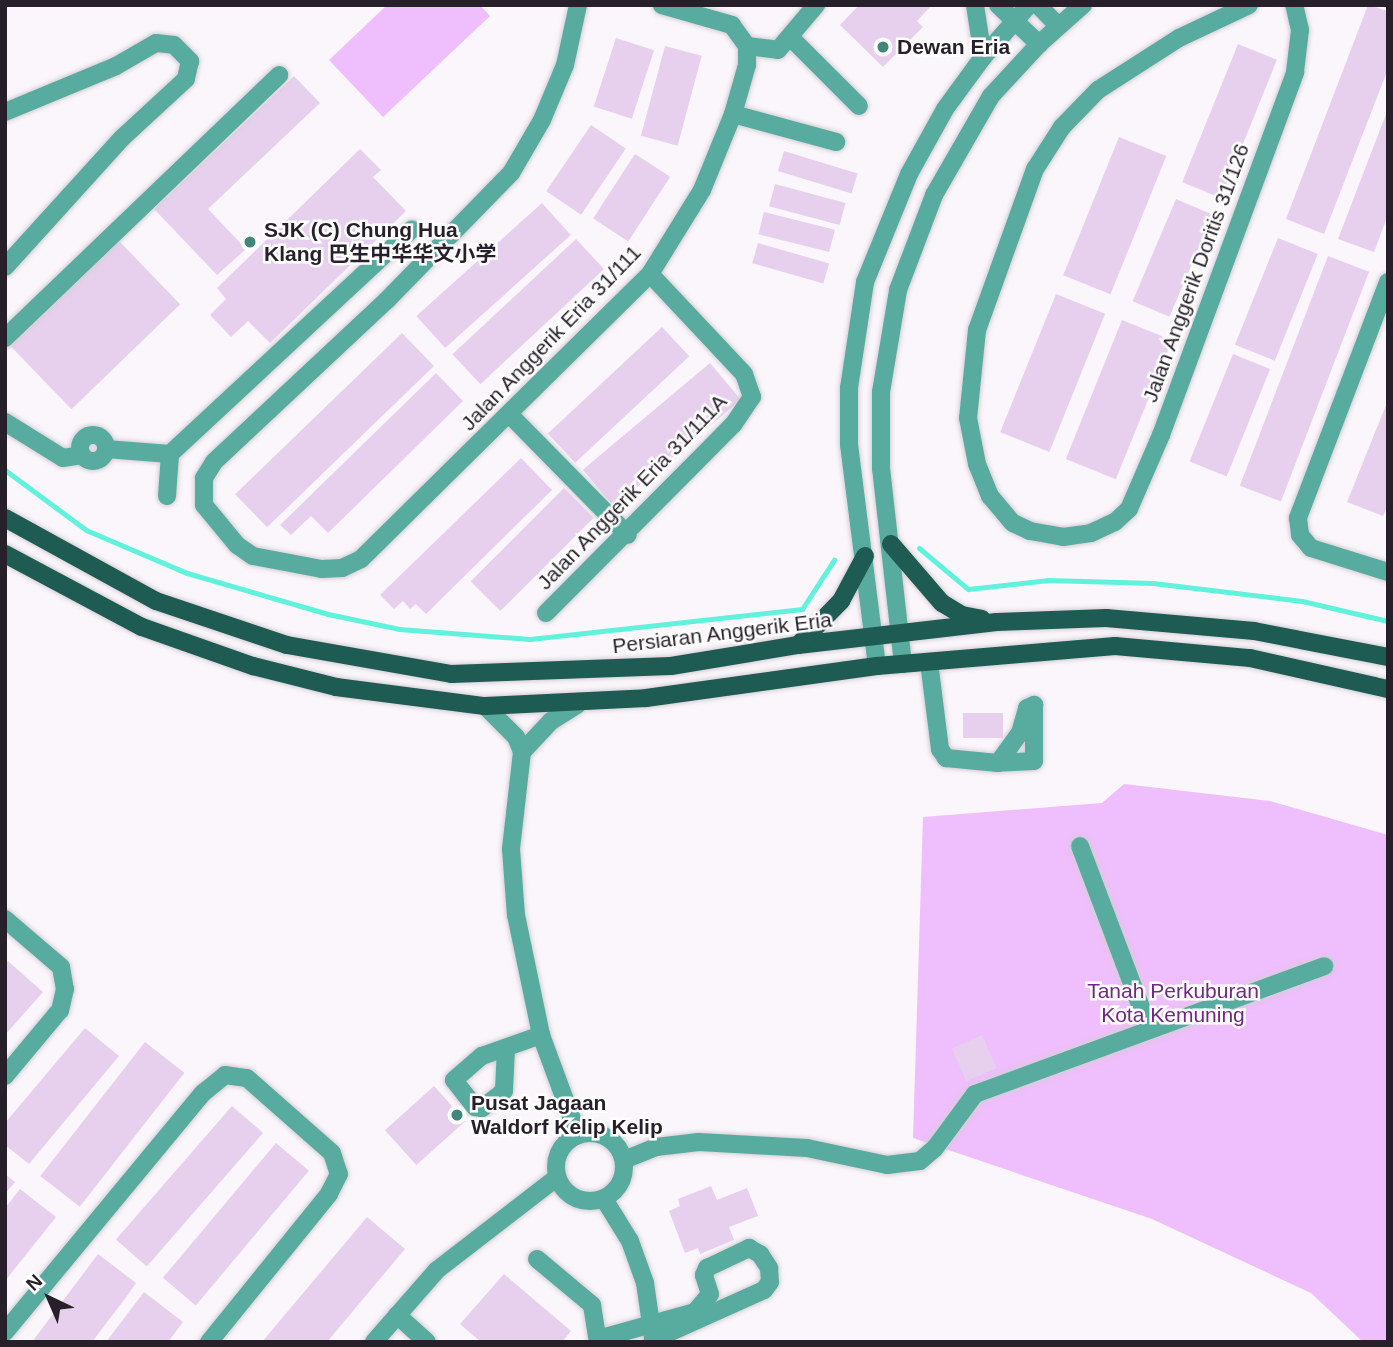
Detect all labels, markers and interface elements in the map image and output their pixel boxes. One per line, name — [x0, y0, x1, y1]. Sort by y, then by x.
place label: Dewan Eria — [897, 34, 1010, 60]
marker: Dewan Eria — [875, 39, 891, 55]
street label: Jalan Anggerik Doritis 31/126 — [1137, 140, 1255, 406]
place label: SJK (C) Chung Hua Klang 巴生中华华文小学 — [264, 217, 496, 267]
marker: SJK (C) Chung Hua Klang 巴生中华华文小学 — [242, 234, 258, 250]
street label: Jalan Anggerik Eria 31/111 — [455, 240, 647, 436]
street label: Jalan Anggerik Eria 31/111A — [532, 389, 732, 595]
street label: Persiaran Anggerik Eria — [610, 607, 834, 659]
park label: Tanah Perkuburan Kota Kemuning — [1087, 978, 1259, 1028]
place label: Pusat Jagaan Waldorf Kelip Kelip — [471, 1090, 663, 1140]
marker: Pusat Jagaan Waldorf Kelip Kelip — [449, 1107, 465, 1123]
north arrow — [14, 1263, 84, 1333]
text: N — [22, 1270, 46, 1295]

